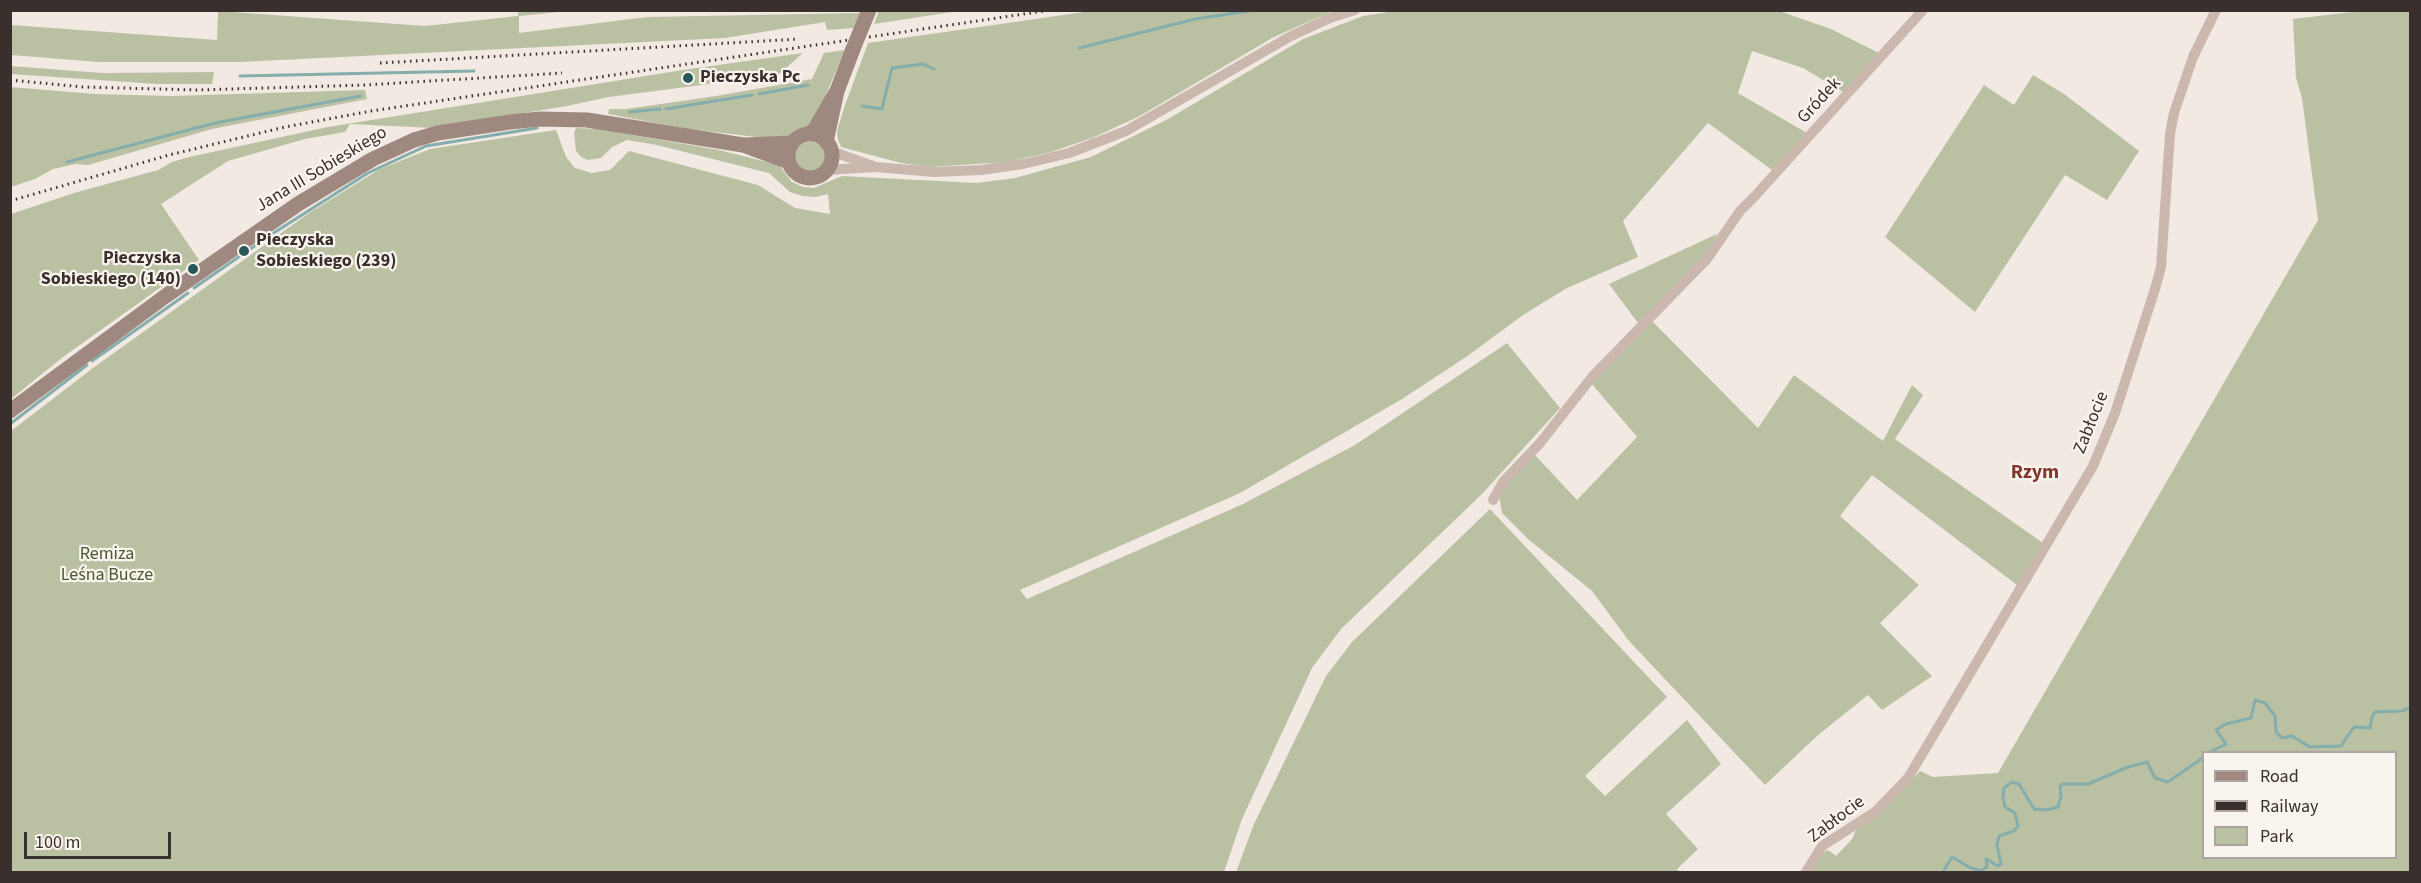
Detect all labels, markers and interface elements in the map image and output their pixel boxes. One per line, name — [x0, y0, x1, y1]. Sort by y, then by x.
place label: Pieczyska Pc — [700, 67, 800, 89]
marker: Pieczyska Pc — [681, 71, 695, 85]
street label: Gródek — [1794, 73, 1846, 129]
street label: Jana III Sobieskiego — [253, 122, 391, 218]
place label: Pieczyska Sobieskiego (239) — [256, 230, 396, 272]
marker: Pieczyska Sobieskiego (239) — [237, 244, 251, 258]
place label: Pieczyska Sobieskiego (140) — [41, 248, 181, 290]
marker: Pieczyska Sobieskiego (140) — [186, 262, 200, 276]
street label: Zabłocie — [2070, 389, 2114, 457]
district label: Rzym — [2011, 462, 2059, 486]
park label: Remiza Leśna Bucze — [61, 544, 153, 586]
legend — [2202, 751, 2397, 859]
text: Road — [2260, 764, 2299, 789]
street label: Zabłocie — [1804, 792, 1870, 848]
text: Railway — [2260, 794, 2319, 819]
scale bar — [27, 820, 174, 858]
text: Park — [2260, 824, 2294, 849]
text: 100 m — [35, 830, 80, 855]

